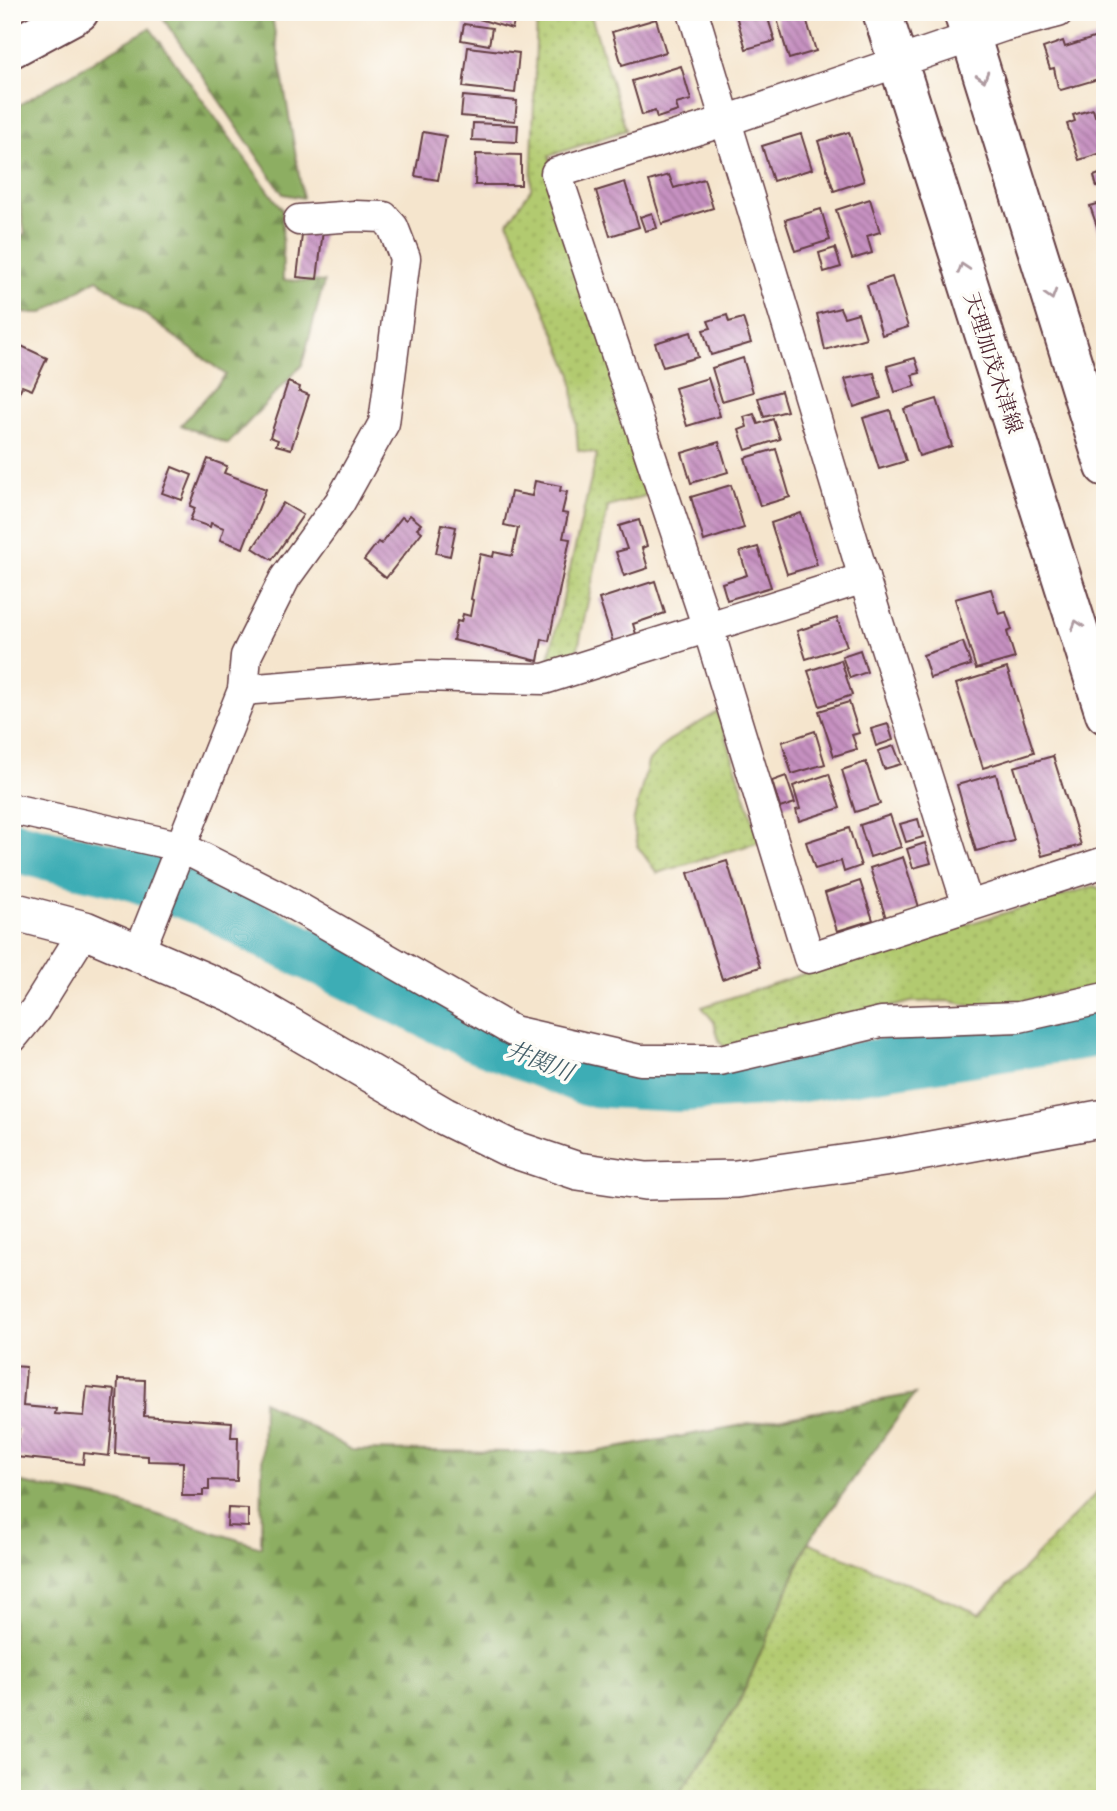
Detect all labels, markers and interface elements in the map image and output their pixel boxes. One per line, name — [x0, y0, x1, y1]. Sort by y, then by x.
one-way arrow — [975, 71, 989, 83]
one-way arrow — [957, 263, 971, 275]
one-way arrow — [1043, 288, 1057, 300]
street label: 天理加茂木津線 — [957, 289, 1029, 437]
one-way arrow — [1070, 620, 1085, 632]
water label: 井関川 — [502, 1034, 581, 1089]

